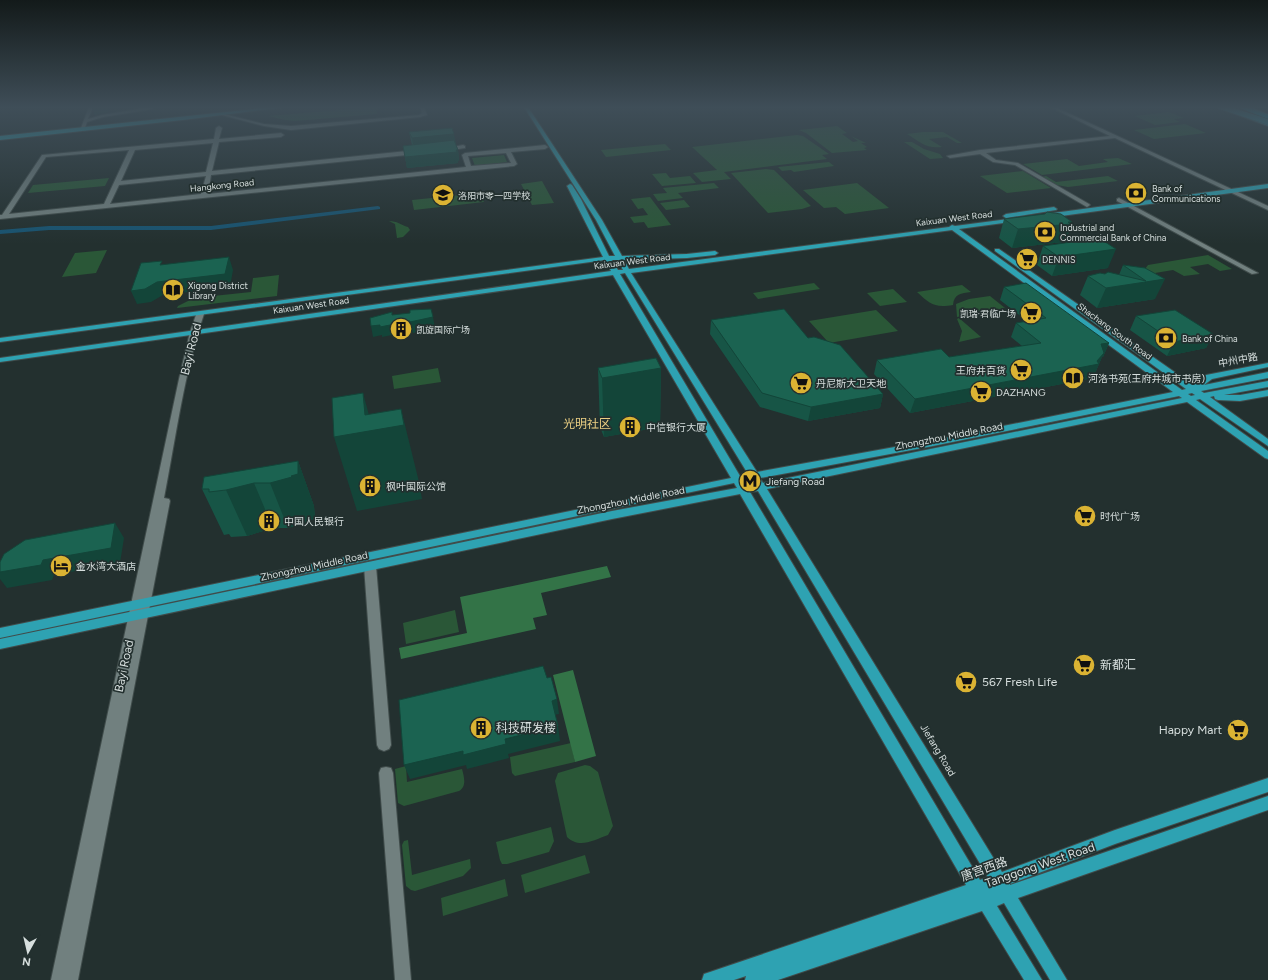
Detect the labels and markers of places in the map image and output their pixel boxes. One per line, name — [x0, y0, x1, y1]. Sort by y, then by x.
bank icon: Bank of Communications — [1123, 180, 1149, 206]
school or university icon: 洛阳市零一四学校 — [430, 182, 456, 208]
place label: Bank of Communications — [1152, 183, 1221, 204]
place label: 洛阳市零一四学校 — [458, 190, 531, 201]
bank icon: Industrial and Commercial Bank of China — [1032, 219, 1058, 245]
place label: Industrial and Commercial Bank of China — [1060, 222, 1167, 243]
supermarket icon: DENNIS — [1014, 246, 1040, 272]
place label: DENNIS — [1042, 254, 1076, 265]
library icon: Xigong District Library — [160, 277, 186, 303]
place label: Xigong District Library — [188, 280, 249, 301]
supermarket icon: 凯瑞·君临广场 — [1018, 300, 1044, 326]
place label: 凯瑞·君临广场 — [960, 308, 1016, 319]
building icon: 凯旋国际广场 — [388, 316, 414, 342]
place label: 凯旋国际广场 — [416, 324, 470, 335]
bank icon: Bank of China — [1153, 325, 1179, 351]
place label: Bank of China — [1182, 333, 1238, 344]
supermarket icon: 王府井百货 — [1008, 357, 1034, 383]
place label: 王府井百货 — [956, 364, 1006, 377]
library icon: 河洛书苑(王府井城市书房) — [1060, 365, 1086, 391]
supermarket icon: 丹尼斯大卫天地 — [788, 370, 814, 396]
place label: 河洛书苑(王府井城市书房) — [1088, 372, 1205, 385]
place label: 丹尼斯大卫天地 — [816, 377, 887, 390]
supermarket icon: DAZHANG — [968, 379, 994, 405]
place label: DAZHANG — [996, 386, 1046, 399]
building icon: 中信银行大厦 — [617, 414, 643, 440]
place label: 中信银行大厦 — [646, 421, 706, 434]
metro station icon: Jiefang Road — [737, 468, 763, 494]
building icon: 枫叶国际公馆 — [357, 473, 383, 499]
place label: Jiefang Road — [766, 475, 825, 488]
place label: 枫叶国际公馆 — [386, 480, 446, 493]
supermarket icon: 时代广场 — [1072, 503, 1098, 529]
building icon: 中国人民银行 — [256, 508, 282, 534]
place label: 时代广场 — [1100, 510, 1140, 523]
place label: 中国人民银行 — [284, 515, 344, 528]
hotel icon: 金水湾大酒店 — [48, 553, 74, 579]
place label: 金水湾大酒店 — [76, 560, 136, 573]
supermarket icon: 新都汇 — [1071, 652, 1097, 678]
place label: 新都汇 — [1100, 658, 1136, 672]
supermarket icon: 567 Fresh Life — [953, 669, 979, 695]
place label: 567 Fresh Life — [982, 675, 1058, 689]
building icon: 科技研发楼 — [468, 715, 494, 741]
supermarket icon: Happy Mart — [1225, 717, 1251, 743]
place label: 科技研发楼 — [496, 721, 556, 735]
place label: Happy Mart — [1159, 723, 1222, 737]

